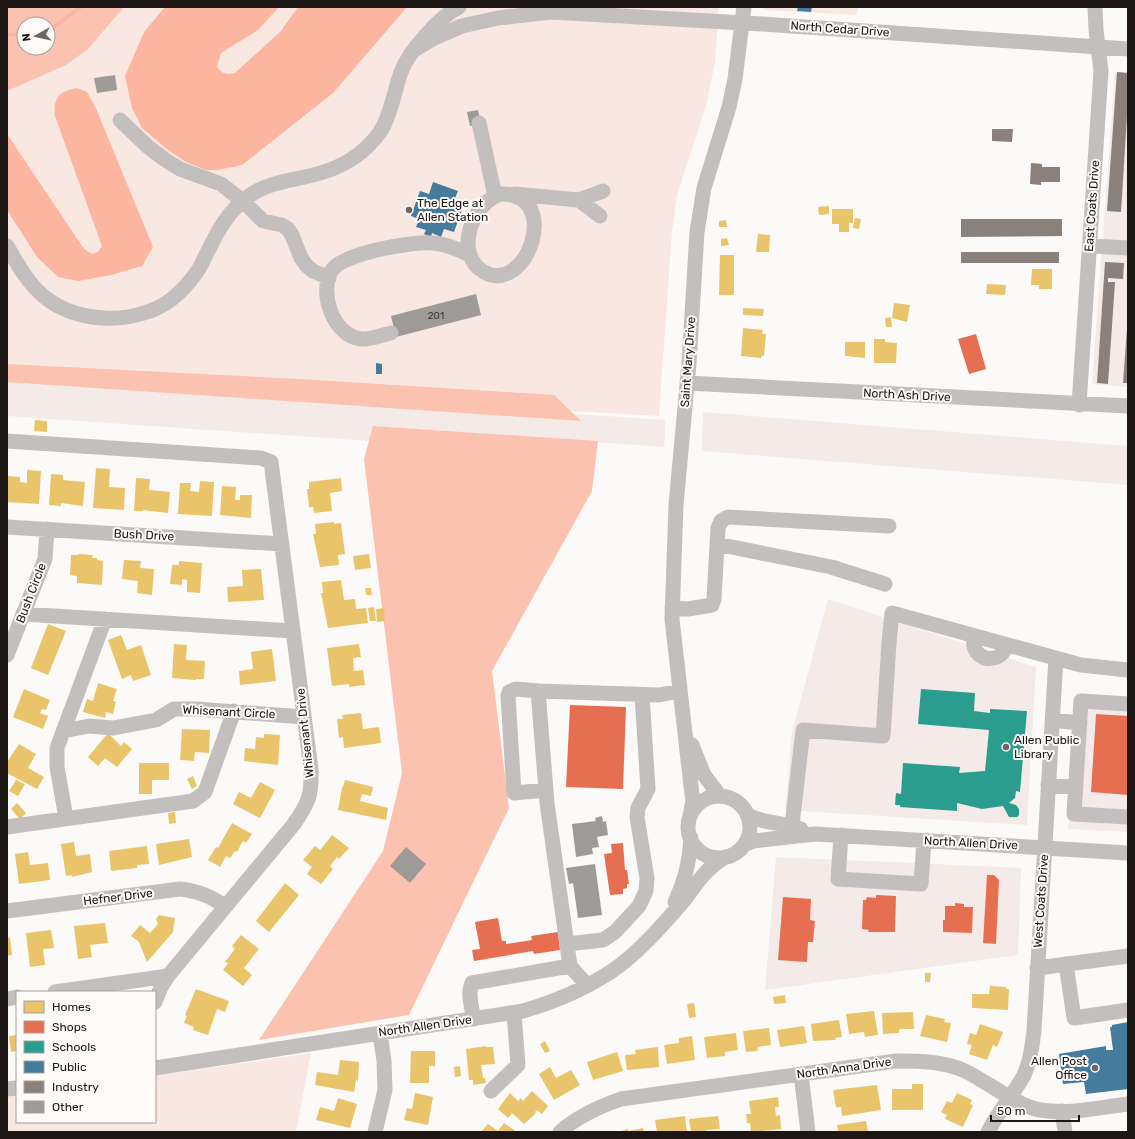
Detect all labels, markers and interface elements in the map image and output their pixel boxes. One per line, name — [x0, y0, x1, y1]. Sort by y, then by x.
north arrow — [16, 16, 56, 56]
street label: North Cedar Drive — [790, 19, 890, 39]
text: N — [20, 32, 34, 42]
street label: East Coats Drive — [1082, 159, 1102, 252]
place label: The Edge at Allen Station — [417, 196, 488, 224]
marker: The Edge at Allen Station — [404, 205, 414, 215]
house number: 201 — [428, 310, 444, 322]
street label: Saint Mary Drive — [678, 316, 698, 408]
street label: North Ash Drive — [863, 386, 951, 404]
street label: Bush Drive — [113, 526, 175, 544]
street label: Bush Circle — [13, 561, 49, 625]
street label: Whisenant Drive — [293, 687, 317, 779]
street label: Whisenant Circle — [182, 703, 276, 721]
place label: Allen Public Library — [1014, 733, 1080, 761]
marker: Allen Public Library — [1001, 742, 1011, 752]
street label: North Allen Drive — [924, 834, 1019, 852]
street label: West Coats Drive — [1031, 853, 1051, 948]
street label: Hefner Drive — [82, 886, 154, 908]
legend — [16, 991, 156, 1123]
text: Homes — [52, 1000, 91, 1014]
street label: North Allen Drive — [377, 1012, 473, 1039]
text: Shops — [52, 1020, 87, 1034]
text: Schools — [52, 1040, 96, 1054]
street label: North Anna Drive — [796, 1054, 893, 1082]
place label: Allen Post Office — [1031, 1054, 1087, 1082]
text: Public — [52, 1060, 87, 1074]
marker: Allen Post Office — [1090, 1063, 1100, 1073]
text: Industry — [52, 1080, 99, 1094]
scale bar — [991, 1097, 1079, 1123]
text: Other — [52, 1100, 84, 1114]
text: 50 m — [997, 1104, 1025, 1118]

